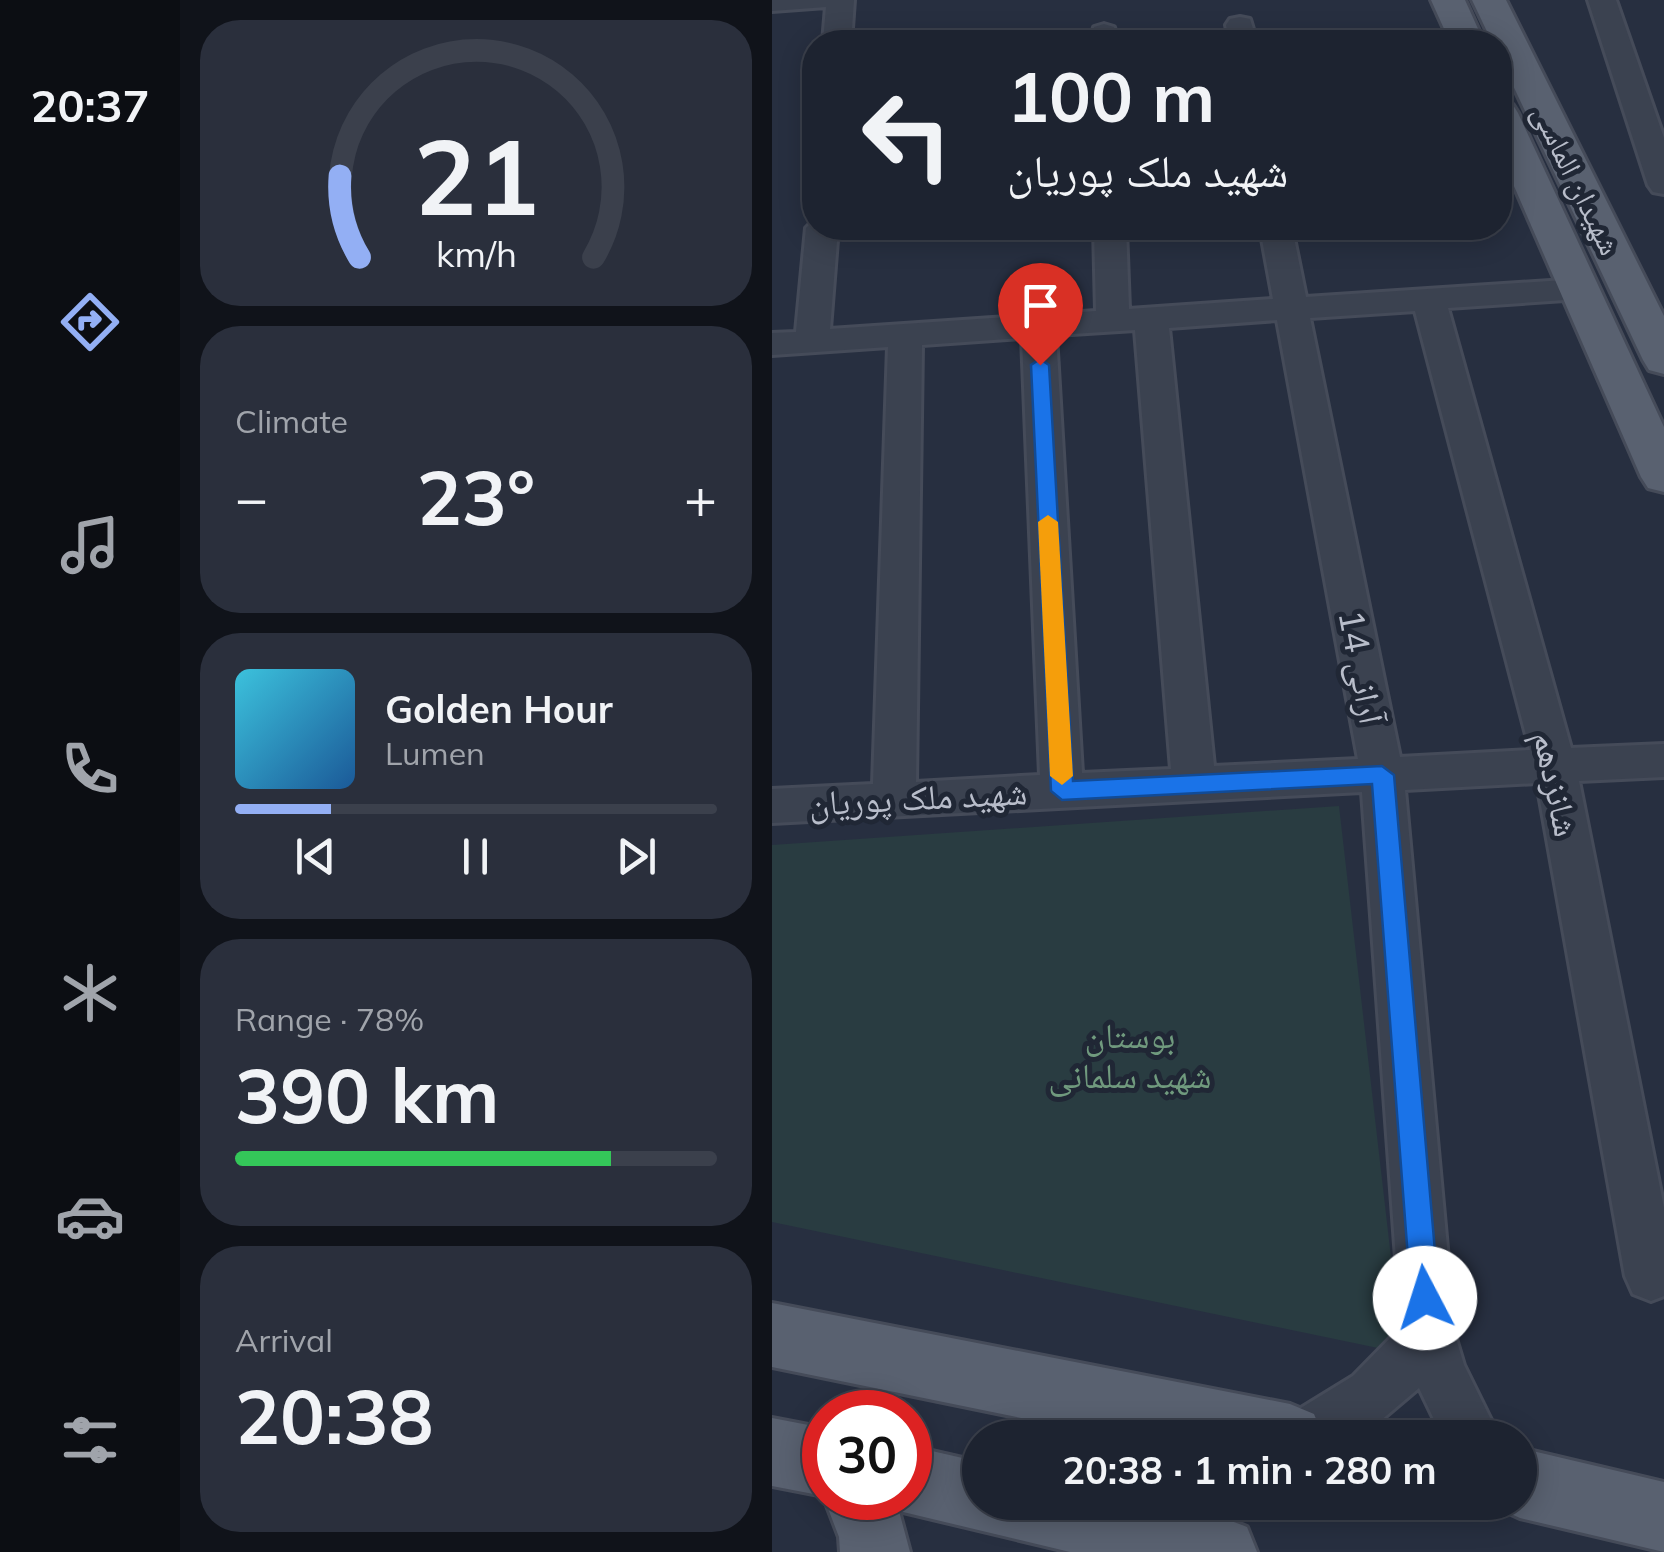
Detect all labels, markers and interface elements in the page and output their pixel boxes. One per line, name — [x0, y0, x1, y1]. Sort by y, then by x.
text: 100 m — [1007, 52, 1215, 140]
icon: left — [842, 70, 972, 200]
text: 20:37 — [30, 77, 150, 133]
street label: شهیدان الماسی — [1524, 98, 1630, 261]
text: 21 — [414, 110, 538, 241]
text: شهید ملک پوریان — [1007, 142, 1288, 198]
text: km/h — [436, 231, 516, 276]
pin — [998, 263, 1083, 366]
icon: arrive — [1013, 278, 1068, 333]
icon: directions — [55, 287, 125, 357]
text: Climate — [235, 401, 348, 441]
text: 23° — [417, 450, 535, 544]
text: − — [235, 463, 268, 532]
text: + — [684, 463, 717, 532]
icon: music — [55, 510, 125, 580]
street label: آرانی 14 — [1329, 606, 1395, 729]
text: Golden Hour — [385, 685, 613, 733]
street label: شانزدهم — [1522, 727, 1590, 841]
text: Lumen — [385, 733, 485, 773]
icon: phone — [55, 734, 125, 804]
street label: شهید ملک پوریان — [808, 769, 1028, 825]
icon: previous — [288, 829, 343, 884]
icon: pause — [448, 829, 503, 884]
icon: next — [609, 829, 664, 884]
icon: climate — [55, 958, 125, 1028]
text: Range · 78% — [235, 999, 424, 1039]
park label: بوستان شهید سلمانی — [1048, 1013, 1212, 1097]
text: 390 km — [235, 1048, 499, 1142]
icon: car — [55, 1181, 125, 1251]
position arrow — [1373, 1246, 1477, 1350]
text: Arrival — [235, 1320, 333, 1360]
text: 20:38 — [235, 1369, 434, 1463]
speed limit sign: 30 — [802, 1390, 932, 1520]
icon: filters — [55, 1405, 125, 1475]
text: 20:38 · 1 min · 280 m — [1062, 1446, 1437, 1494]

